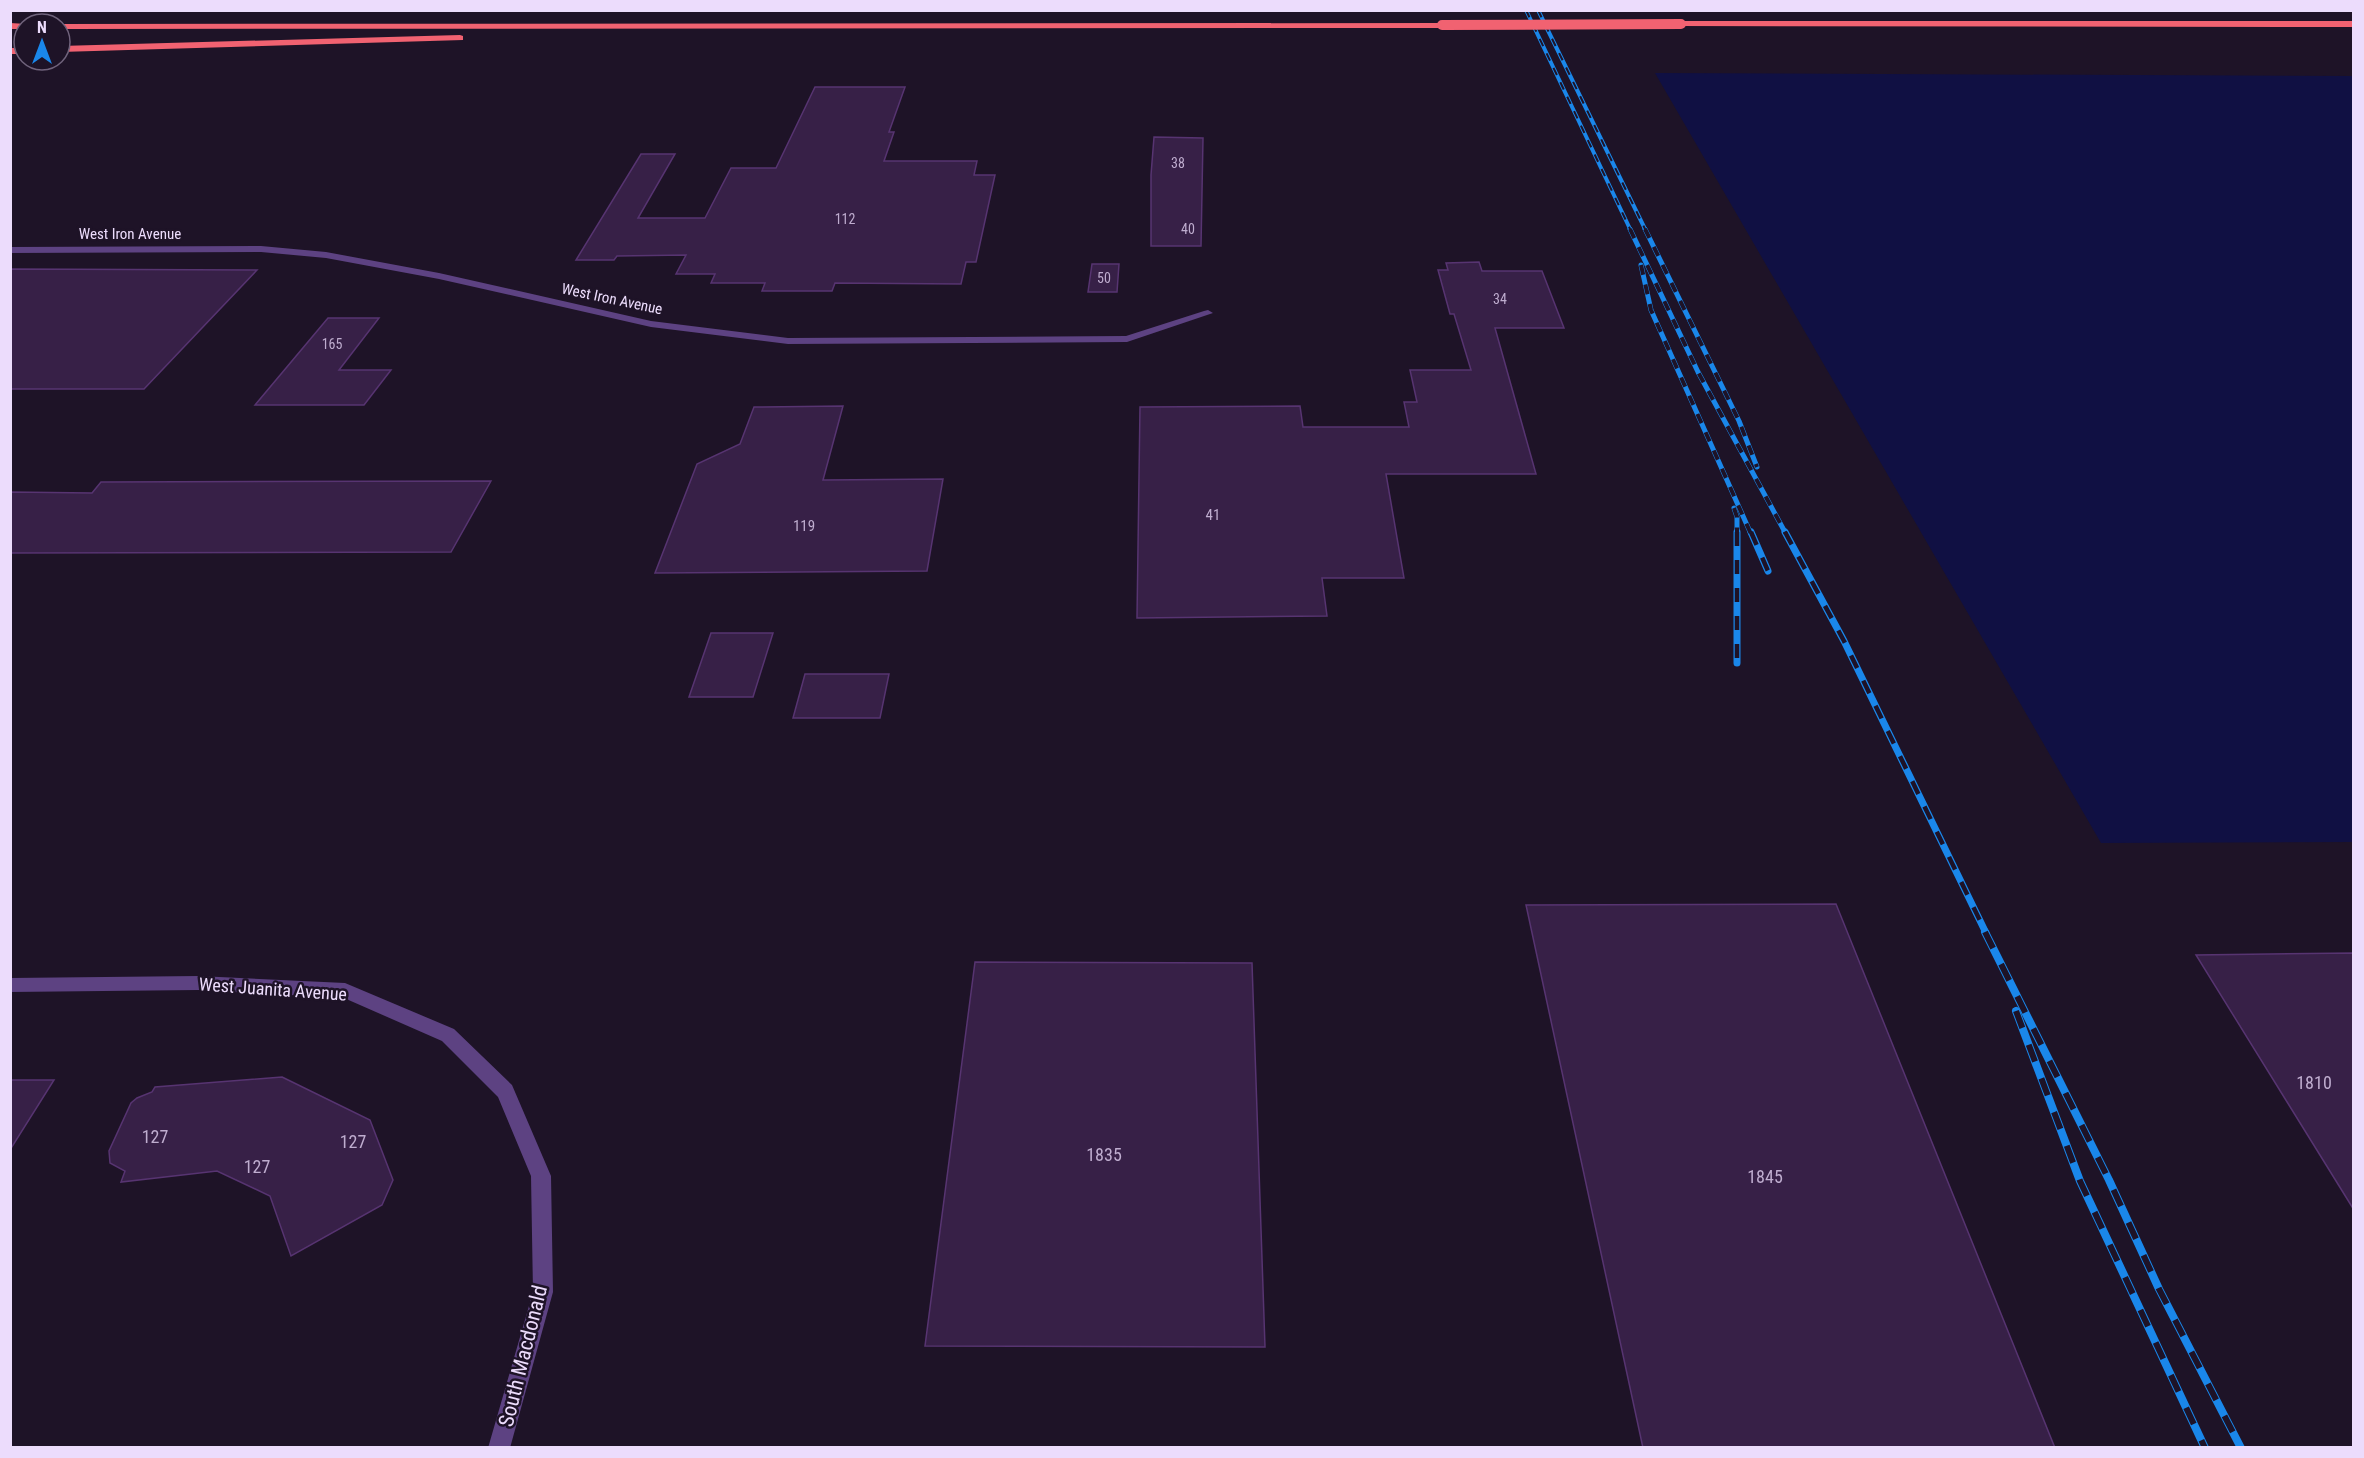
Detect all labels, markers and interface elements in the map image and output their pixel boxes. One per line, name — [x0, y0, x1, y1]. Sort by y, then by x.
north arrow — [12, 12, 72, 72]
text: N — [37, 18, 47, 37]
house number: 38 — [1171, 155, 1185, 171]
house number: 112 — [835, 211, 855, 227]
house number: 40 — [1181, 221, 1195, 237]
street label: West Iron Avenue — [79, 225, 181, 243]
house number: 50 — [1097, 270, 1111, 286]
street label: West Iron Avenue — [560, 280, 664, 318]
house number: 34 — [1493, 291, 1507, 307]
house number: 165 — [322, 336, 342, 352]
house number: 41 — [1206, 506, 1220, 524]
house number: 119 — [793, 517, 815, 535]
street label: West Juanita Avenue — [198, 973, 348, 1005]
house number: 1810 — [2296, 1072, 2332, 1093]
house number: 127 — [142, 1126, 168, 1147]
house number: 127 — [340, 1131, 366, 1152]
house number: 1835 — [1086, 1144, 1122, 1165]
house number: 127 — [244, 1156, 270, 1177]
house number: 1845 — [1747, 1166, 1783, 1187]
street label: South Macdonald — [494, 1283, 552, 1429]

